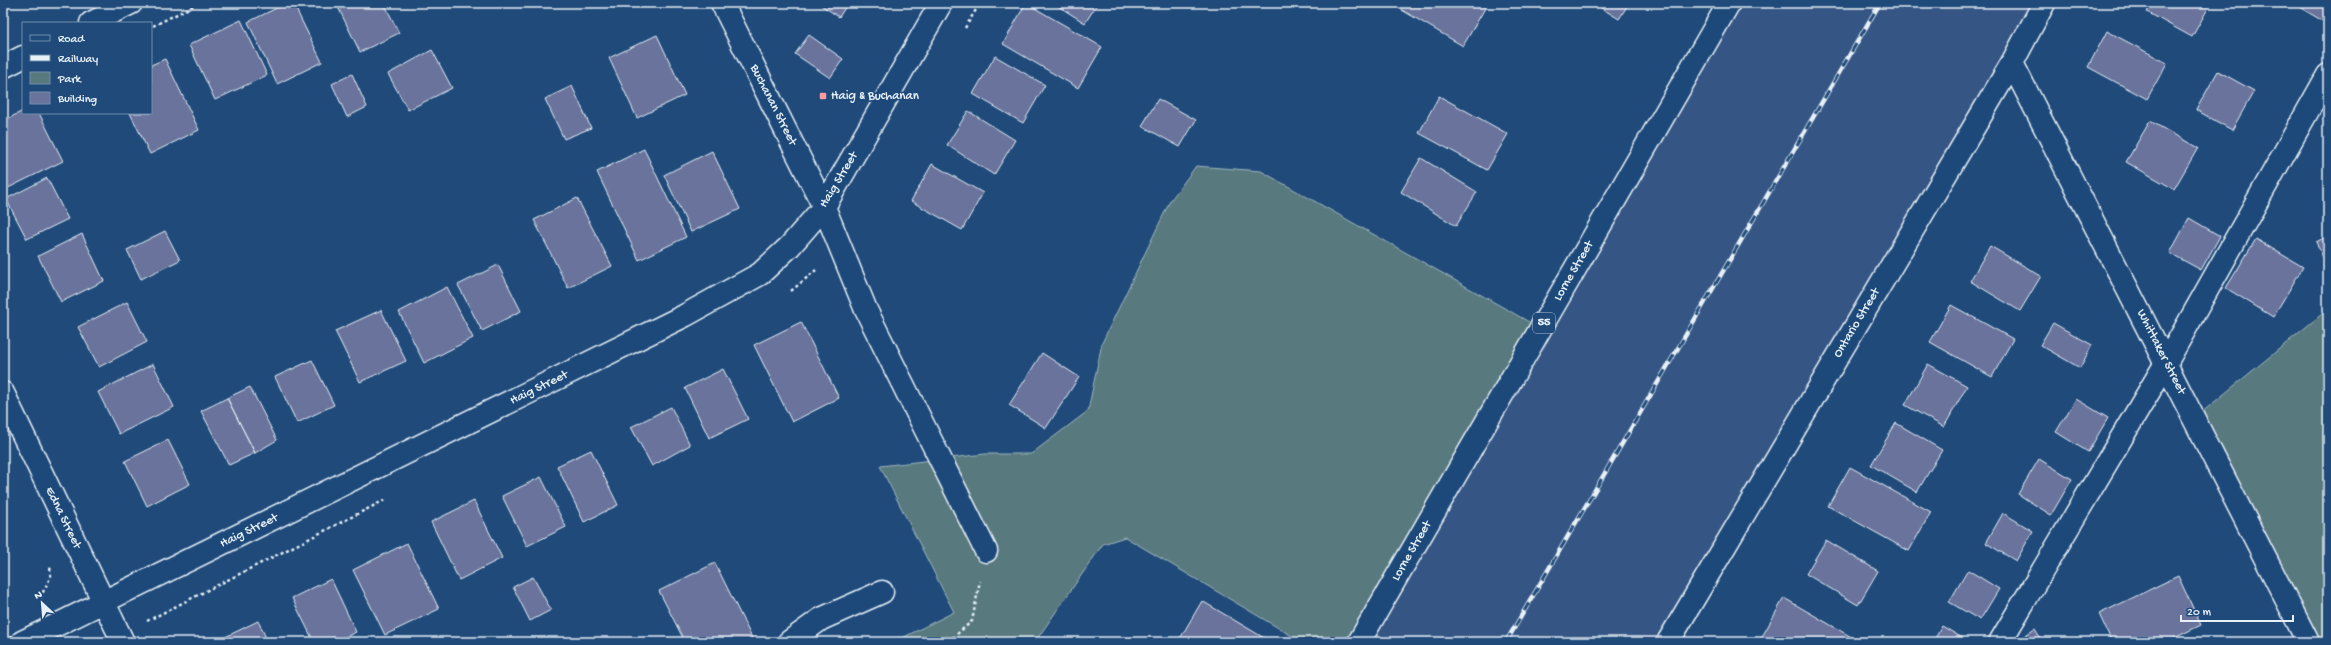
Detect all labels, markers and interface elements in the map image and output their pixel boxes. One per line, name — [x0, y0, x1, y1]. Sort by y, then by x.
legend — [22, 22, 152, 114]
text: Road — [58, 33, 85, 47]
text: Railway — [58, 53, 98, 67]
street label: Buchanan Street — [746, 61, 801, 149]
text: Park — [57, 73, 83, 87]
place label: Haig & Buchanan — [831, 89, 920, 104]
marker: Haig & Buchanan — [818, 91, 828, 101]
text: Building — [57, 93, 97, 107]
street label: Haig Street — [816, 148, 862, 211]
street label: Lorne Street — [1551, 237, 1598, 304]
street label: Ontario Street — [1830, 284, 1884, 360]
street label: Whittaker Street — [2133, 307, 2190, 399]
road number: 55 — [1533, 313, 1555, 333]
street label: Haig Street — [508, 367, 572, 408]
street label: Edna Street — [42, 485, 85, 553]
street label: Haig Street — [218, 510, 282, 551]
street label: Lorne Street — [1389, 517, 1436, 584]
north arrow — [22, 583, 62, 623]
text: N — [33, 589, 44, 603]
scale bar — [2181, 597, 2293, 623]
text: 20 m — [2187, 606, 2212, 620]

